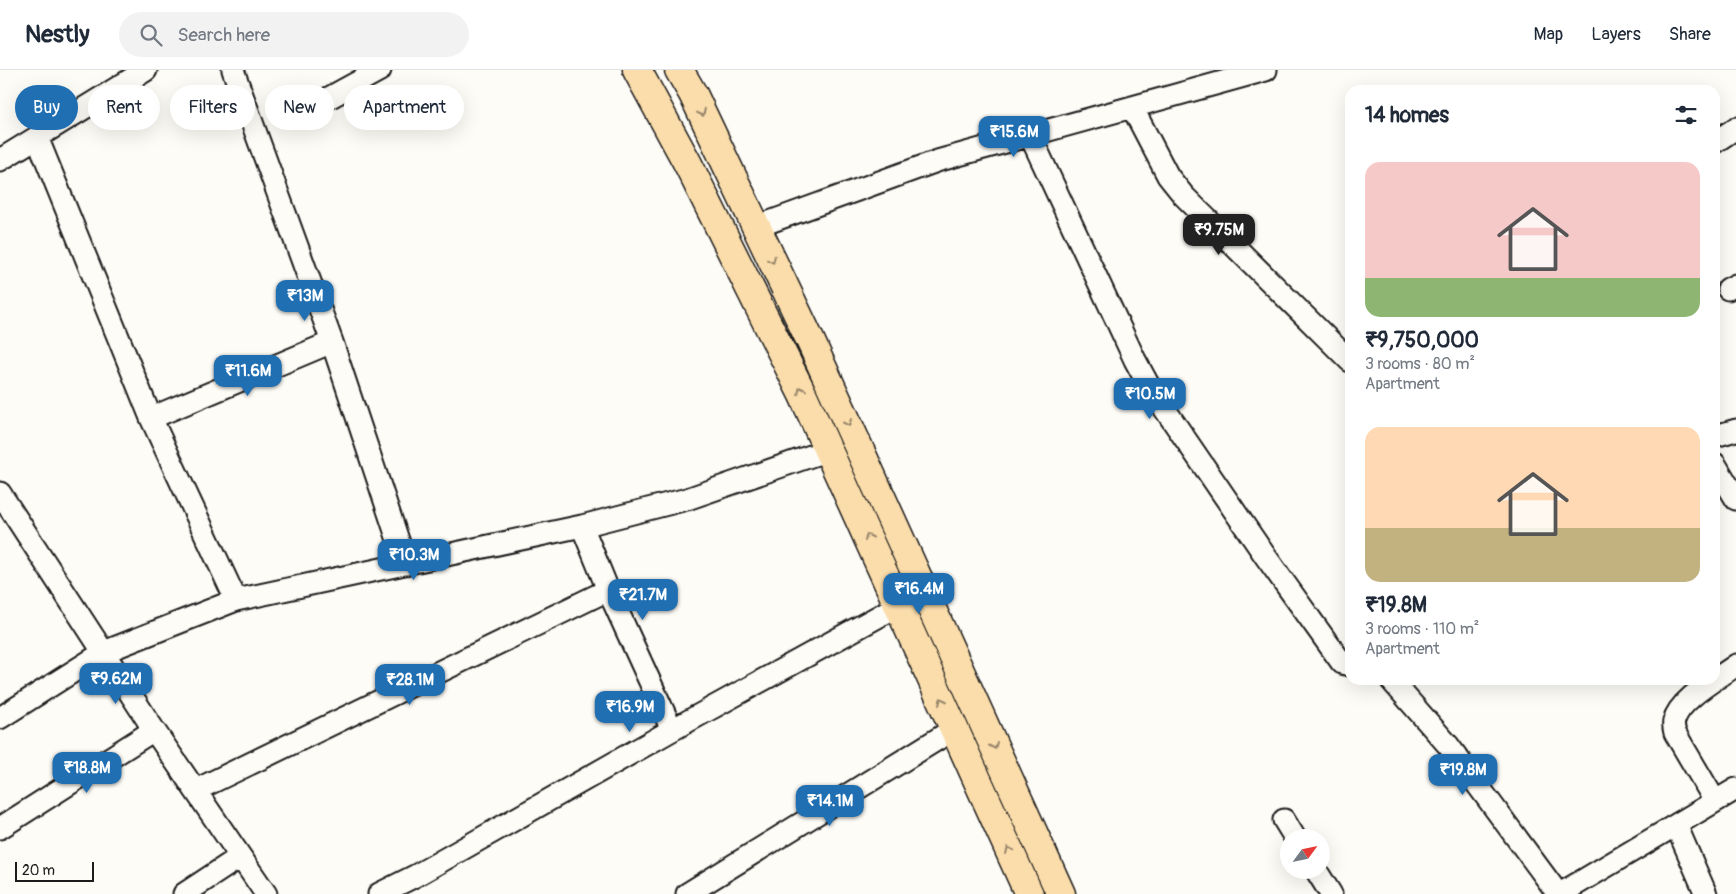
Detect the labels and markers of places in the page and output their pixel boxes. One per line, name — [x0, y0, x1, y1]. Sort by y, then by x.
pin: ₹15.6M — [973, 116, 1055, 158]
pin: ₹9.75M — [1178, 214, 1260, 256]
pin: ₹13M — [275, 280, 335, 322]
pin: ₹11.6M — [207, 354, 289, 397]
pin: ₹10.5M — [1109, 378, 1191, 420]
pin: ₹10.3M — [373, 538, 455, 581]
pin: ₹16.4M — [878, 572, 960, 615]
pin: ₹21.7M — [602, 578, 684, 621]
pin: ₹9.62M — [75, 662, 157, 705]
pin: ₹28.1M — [369, 664, 451, 706]
pin: ₹16.9M — [589, 690, 671, 733]
pin: ₹18.8M — [46, 752, 128, 794]
pin: ₹19.8M — [1422, 754, 1504, 796]
pin: ₹14.1M — [789, 784, 871, 827]

